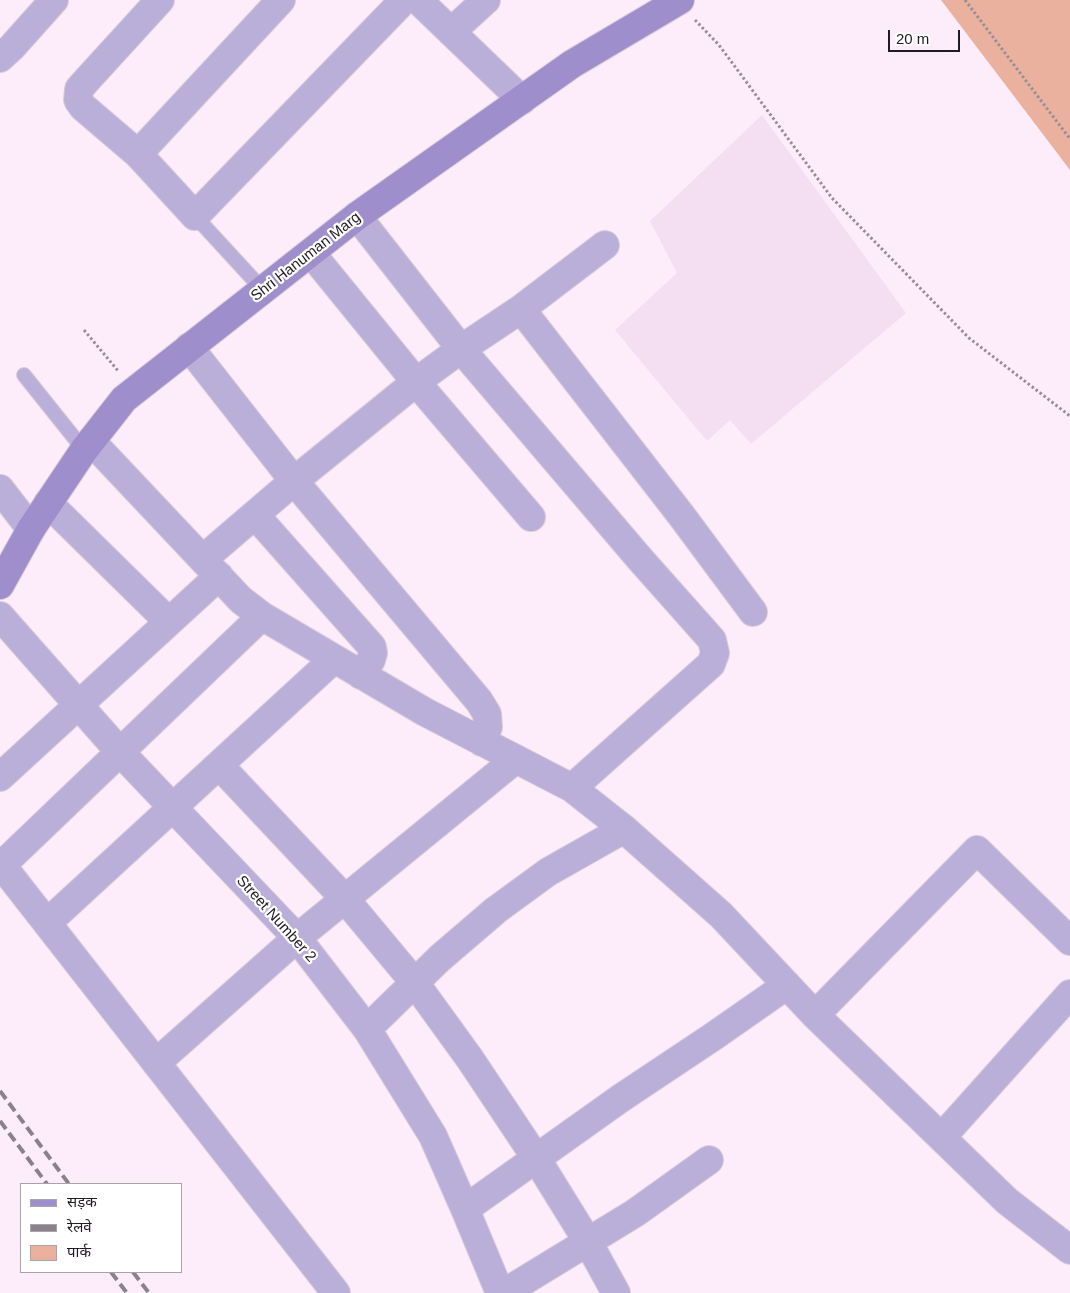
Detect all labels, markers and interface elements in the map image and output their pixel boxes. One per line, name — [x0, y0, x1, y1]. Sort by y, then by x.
scale bar — [890, 20, 962, 52]
text: 20 m — [896, 30, 929, 47]
street label: Shri Hanuman Marg — [248, 209, 364, 305]
street label: Street Number 2 — [232, 872, 320, 966]
legend — [20, 1183, 182, 1273]
text: सड़क — [67, 1193, 97, 1210]
text: रेलवे — [67, 1218, 92, 1235]
text: पार्क — [67, 1243, 91, 1260]

